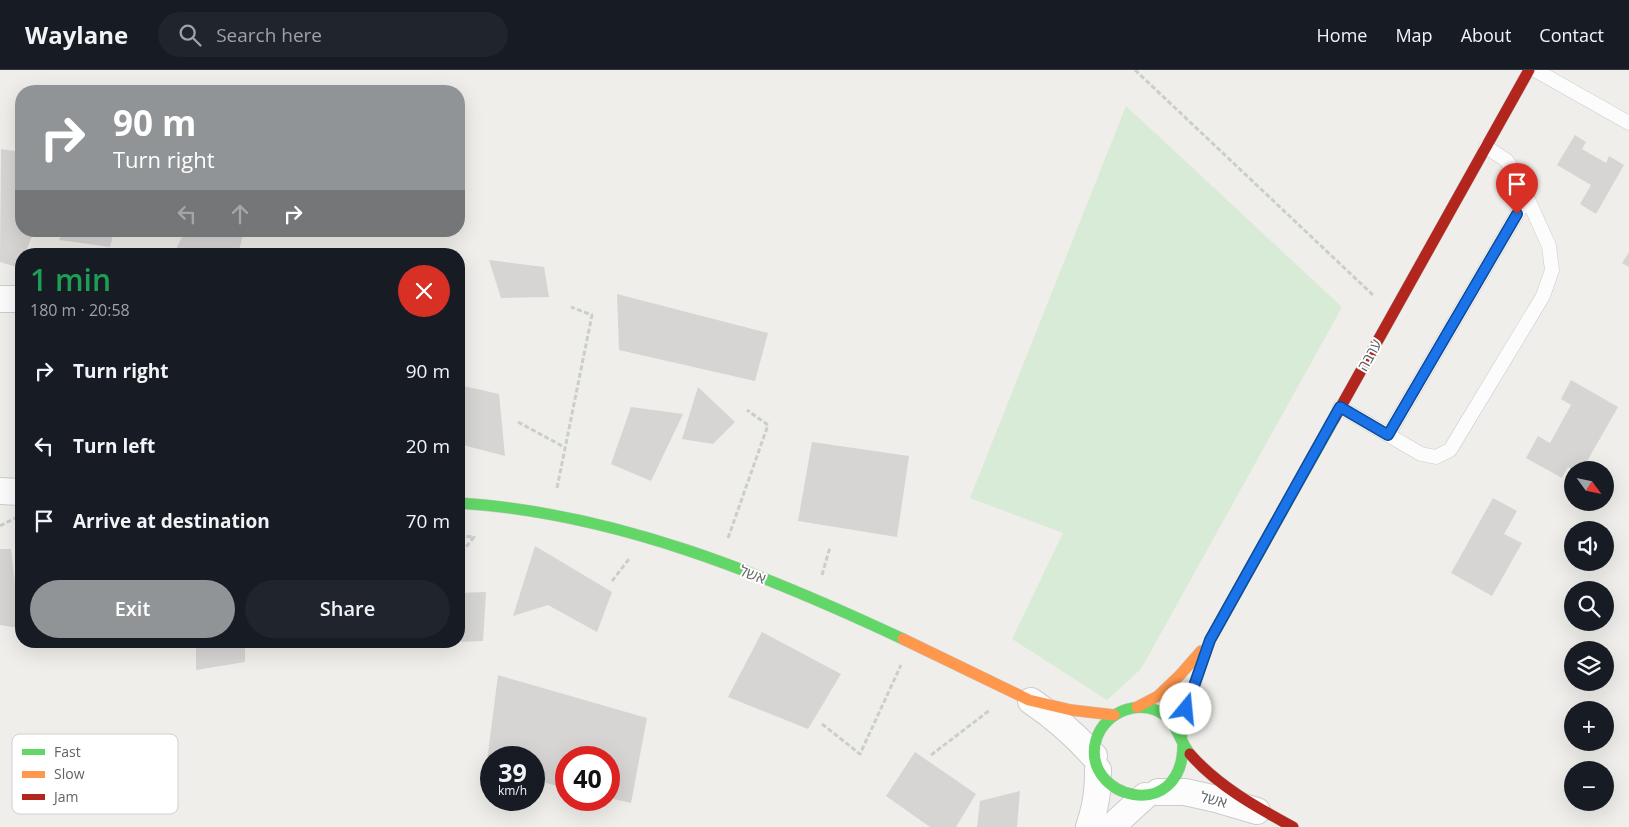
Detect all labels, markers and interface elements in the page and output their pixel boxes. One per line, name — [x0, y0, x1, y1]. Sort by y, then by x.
search box — [158, 12, 508, 57]
text: Waylane — [25, 18, 128, 51]
icon: search — [176, 21, 204, 49]
text: Search here — [216, 22, 322, 48]
text: Home — [1317, 23, 1367, 47]
text: Map — [1395, 23, 1433, 47]
text: About — [1461, 23, 1511, 47]
text: Contact — [1539, 23, 1604, 47]
text: 90 m — [113, 99, 196, 146]
icon: right — [30, 105, 95, 170]
text: Turn right — [113, 144, 215, 174]
pin — [1496, 163, 1538, 214]
icon: arrive — [1503, 170, 1531, 198]
icon: left — [173, 200, 201, 228]
icon: ahead — [226, 200, 254, 228]
icon: right — [279, 200, 307, 228]
text: 1 min — [30, 259, 111, 300]
button: close — [398, 265, 450, 317]
text: 180 m · 20:58 — [30, 299, 130, 321]
street label: ערבה — [1352, 335, 1386, 375]
icon: right — [30, 357, 58, 385]
text: Turn right — [73, 358, 168, 384]
text: 90 m — [406, 358, 450, 384]
icon: left — [30, 432, 58, 460]
text: Turn left — [73, 433, 155, 459]
text: 20 m — [406, 433, 450, 459]
north arrow — [1564, 461, 1614, 511]
map controls — [1564, 461, 1614, 811]
icon: arrive — [30, 507, 58, 535]
text: Arrive at destination — [73, 508, 270, 534]
text: 70 m — [406, 508, 450, 534]
button: sound — [1564, 521, 1614, 571]
street label: אשל — [737, 560, 769, 588]
button: Exit — [30, 580, 235, 638]
button: Share — [245, 580, 450, 638]
button: search — [1564, 581, 1614, 631]
button: layers — [1564, 641, 1614, 691]
position arrow — [1159, 682, 1211, 734]
button: + — [1564, 701, 1614, 751]
legend — [12, 734, 178, 814]
text: Fast — [54, 742, 81, 761]
speed limit sign: 40 — [555, 746, 620, 811]
text: 39 — [498, 755, 527, 789]
button: − — [1564, 761, 1614, 811]
text: Slow — [54, 764, 85, 783]
text: km/h — [498, 782, 527, 799]
street label: אשל — [1199, 786, 1229, 812]
text: Jam — [52, 787, 79, 806]

